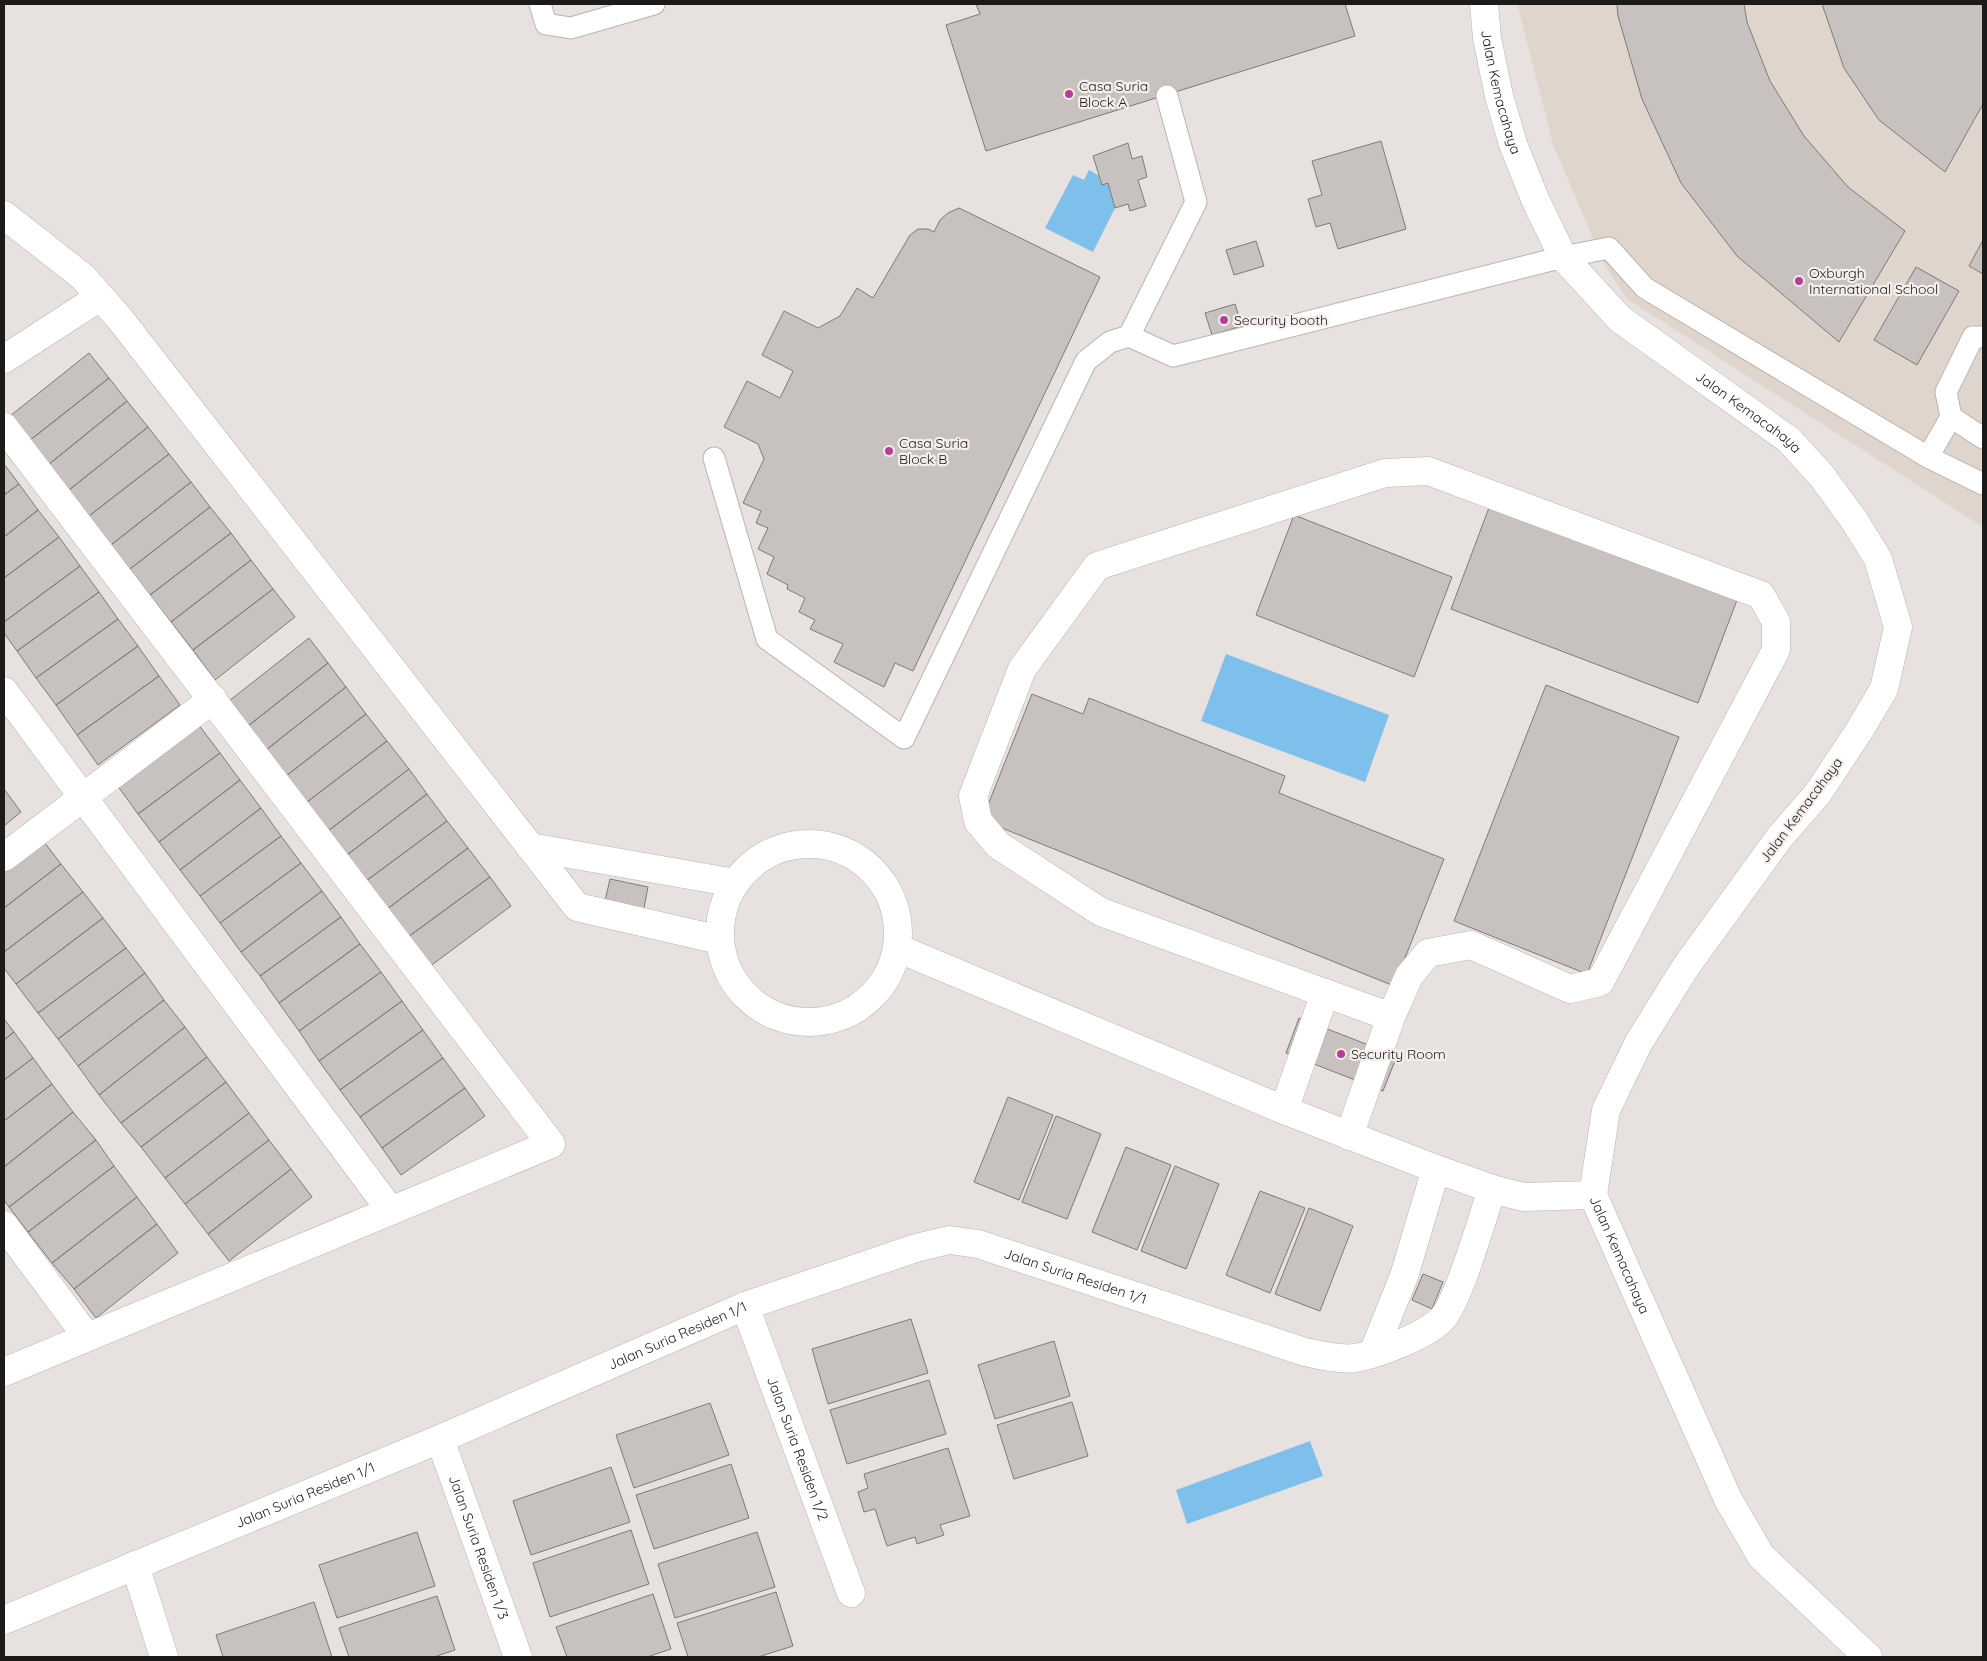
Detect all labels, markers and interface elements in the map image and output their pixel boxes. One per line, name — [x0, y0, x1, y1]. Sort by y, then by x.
street label: Jalan Kemacahaya — [1477, 30, 1525, 157]
place label: Casa Suria Block A — [1079, 77, 1148, 111]
marker: Casa Suria Block A — [1063, 88, 1075, 100]
place label: Oxburgh International School — [1809, 264, 1938, 298]
marker: Oxburgh International School — [1793, 275, 1805, 287]
place label: Security booth — [1234, 311, 1328, 329]
marker: Security booth — [1218, 314, 1230, 326]
street label: Jalan Kemacahaya — [1692, 367, 1805, 457]
place label: Casa Suria Block B — [899, 434, 968, 468]
marker: Casa Suria Block B — [883, 445, 895, 457]
street label: Jalan Kemacahaya — [1756, 754, 1846, 866]
place label: Security Room — [1351, 1045, 1446, 1063]
marker: Security Room — [1335, 1048, 1347, 1060]
street label: Jalan Kemacahaya — [1586, 1193, 1654, 1317]
street label: Jalan Suria Residen 1/1 — [1001, 1244, 1149, 1308]
street label: Jalan Suria Residen 1/1 — [605, 1297, 749, 1374]
street label: Jalan Suria Residen 1/2 — [763, 1374, 833, 1523]
street label: Jalan Suria Residen 1/1 — [233, 1458, 378, 1532]
street label: Jalan Suria Residen 1/3 — [445, 1473, 513, 1622]

